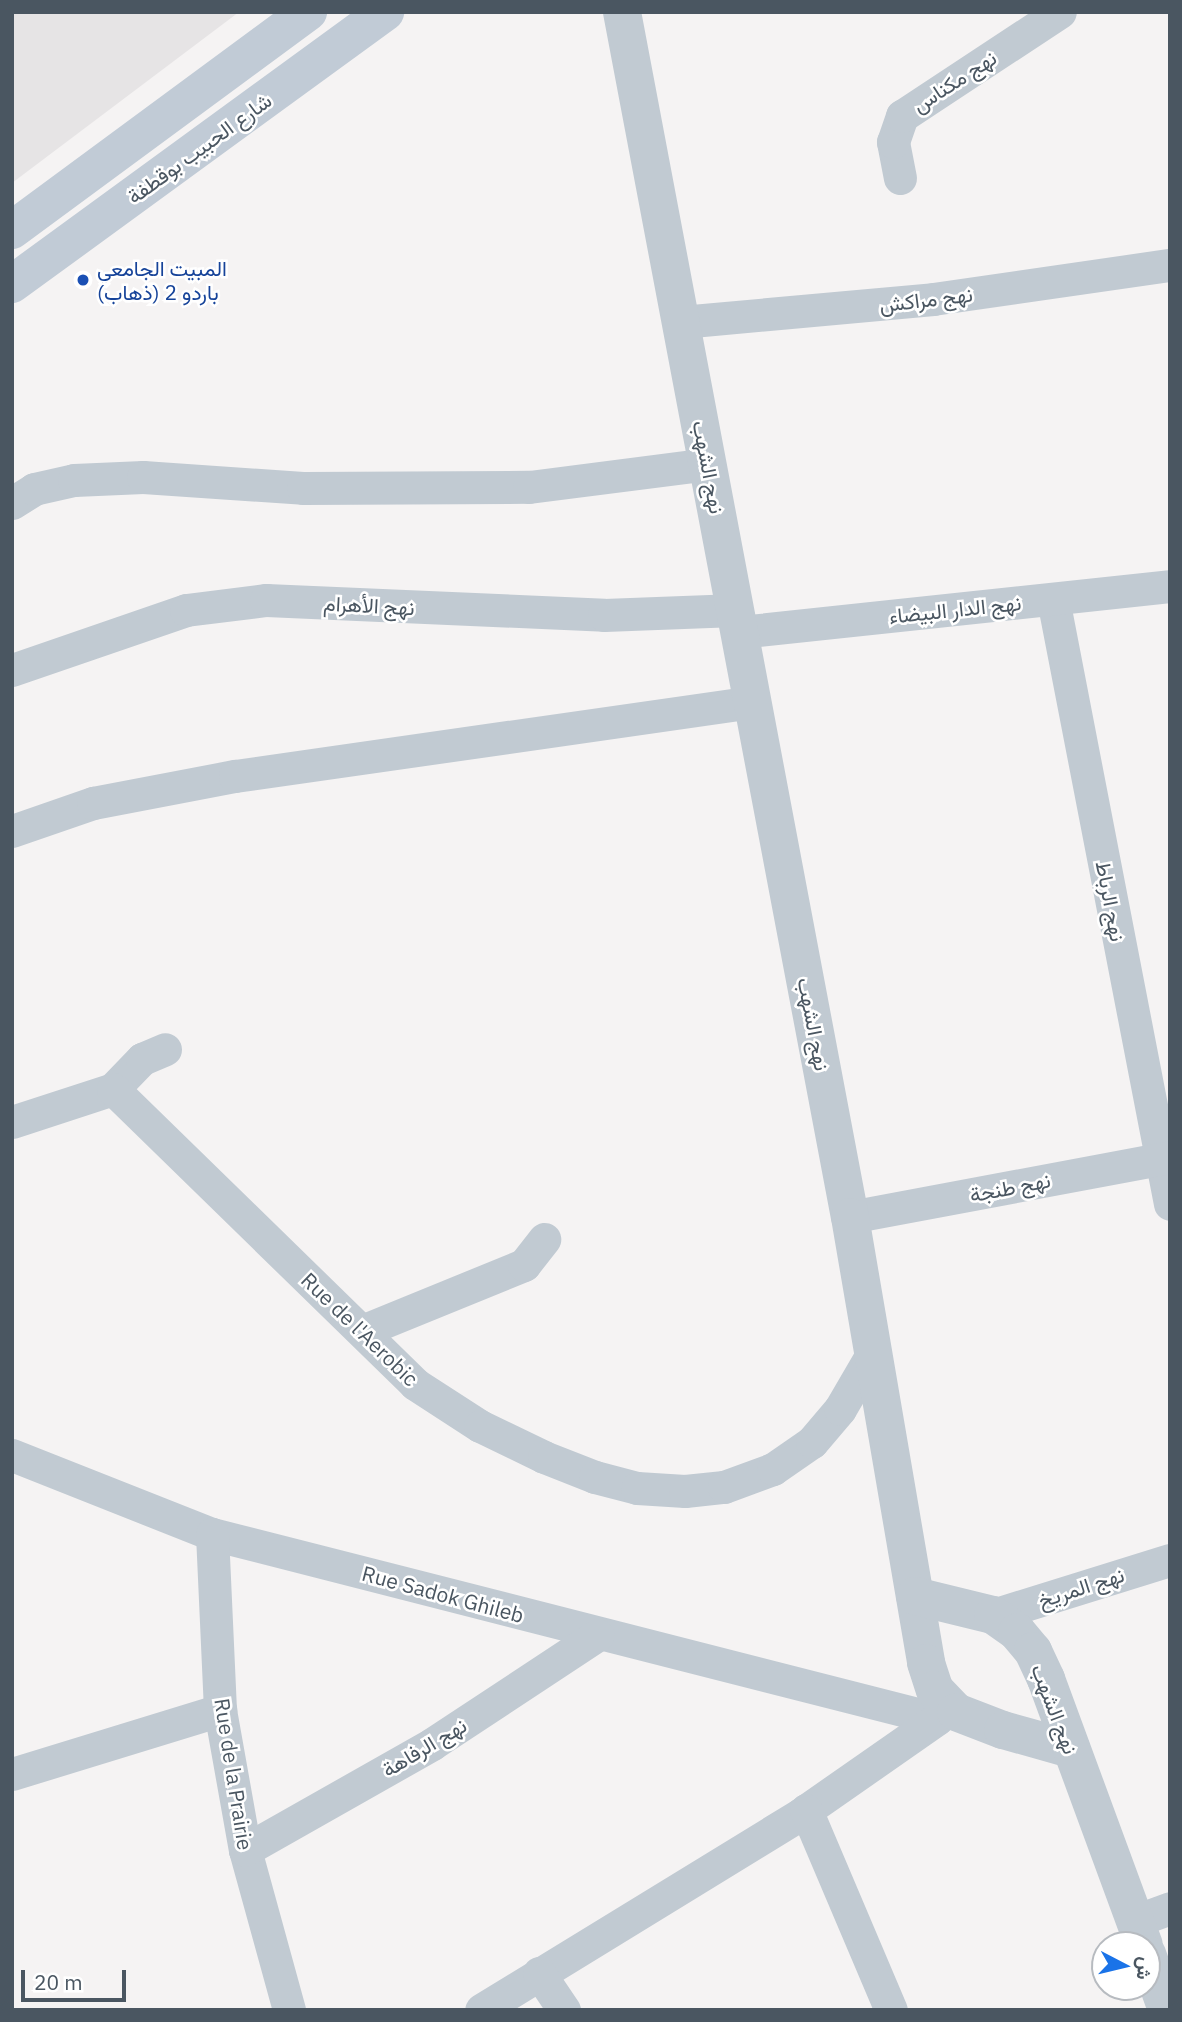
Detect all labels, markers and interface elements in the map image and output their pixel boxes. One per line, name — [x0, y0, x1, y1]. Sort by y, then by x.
street label: نهج مكناس — [907, 45, 1001, 117]
street label: شارع الحبيب بوقطفة — [122, 87, 276, 209]
place label: المبيت الجامعي باردو 2 (ذهاب) — [97, 255, 227, 305]
marker: المبيت الجامعي باردو 2 (ذهاب) — [75, 272, 91, 288]
street label: نهج مراكش — [878, 281, 974, 317]
street label: نهج الشهب — [688, 418, 730, 516]
street label: نهج الأهرام — [323, 590, 415, 620]
street label: نهج الدار البيضاء — [888, 590, 1022, 628]
street label: نهج الرباط — [1091, 859, 1131, 943]
street label: نهج الشهب — [793, 975, 835, 1073]
street label: نهج طنجة — [967, 1167, 1053, 1207]
street label: Rue de l'Aerobic — [296, 1267, 424, 1391]
street label: Rue Sadok Ghileb — [359, 1560, 527, 1628]
street label: نهج المريخ — [1035, 1561, 1127, 1613]
street label: نهج الشهب — [1026, 1660, 1084, 1758]
street label: Rue de la Prairie — [210, 1696, 258, 1852]
street label: نهج الرفاهة — [377, 1712, 471, 1782]
north arrow — [1091, 1931, 1161, 2001]
scale bar — [24, 1955, 130, 1999]
text: ش — [1132, 1956, 1158, 1981]
text: 20 m — [34, 1968, 83, 1996]

